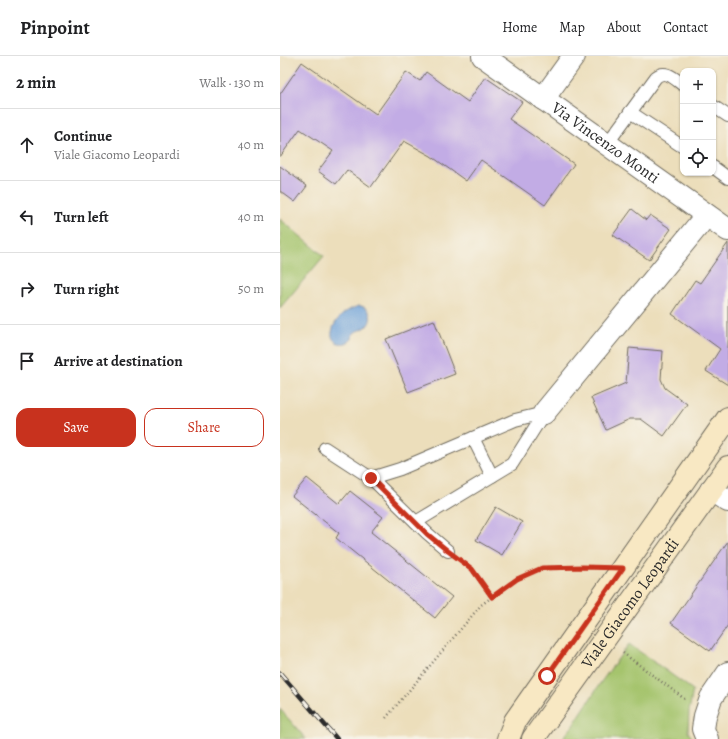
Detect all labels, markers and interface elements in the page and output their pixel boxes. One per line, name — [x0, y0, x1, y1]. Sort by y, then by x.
text: Pinpoint — [20, 15, 90, 41]
text: Home — [502, 18, 537, 37]
text: Map — [559, 18, 585, 37]
text: About — [607, 18, 641, 37]
text: Contact — [663, 18, 708, 37]
map controls — [680, 68, 716, 176]
button: + — [680, 68, 716, 104]
text: 2 min — [16, 71, 56, 94]
text: Walk · 130 m — [199, 74, 264, 91]
street label: Via Vincenzo Monti — [546, 96, 664, 189]
button: − — [680, 104, 716, 140]
text: Continue — [54, 126, 112, 146]
icon: ahead — [16, 134, 38, 156]
text: 40 m — [238, 136, 264, 153]
button: locate — [680, 140, 716, 176]
text: Viale Giacomo Leopardi — [54, 146, 180, 163]
icon: left — [16, 206, 38, 228]
text: Turn left — [54, 207, 109, 227]
text: 40 m — [238, 208, 264, 225]
icon: right — [16, 278, 38, 300]
text: Turn right — [54, 279, 119, 299]
text: 50 m — [238, 280, 264, 297]
icon: arrive — [16, 350, 38, 372]
text: Arrive at destination — [54, 351, 183, 371]
button: Save — [16, 408, 136, 447]
button: Share — [144, 408, 264, 447]
route end — [362, 469, 380, 487]
street label: Viale Giacomo Leopardi — [576, 534, 684, 673]
route start — [538, 667, 556, 685]

